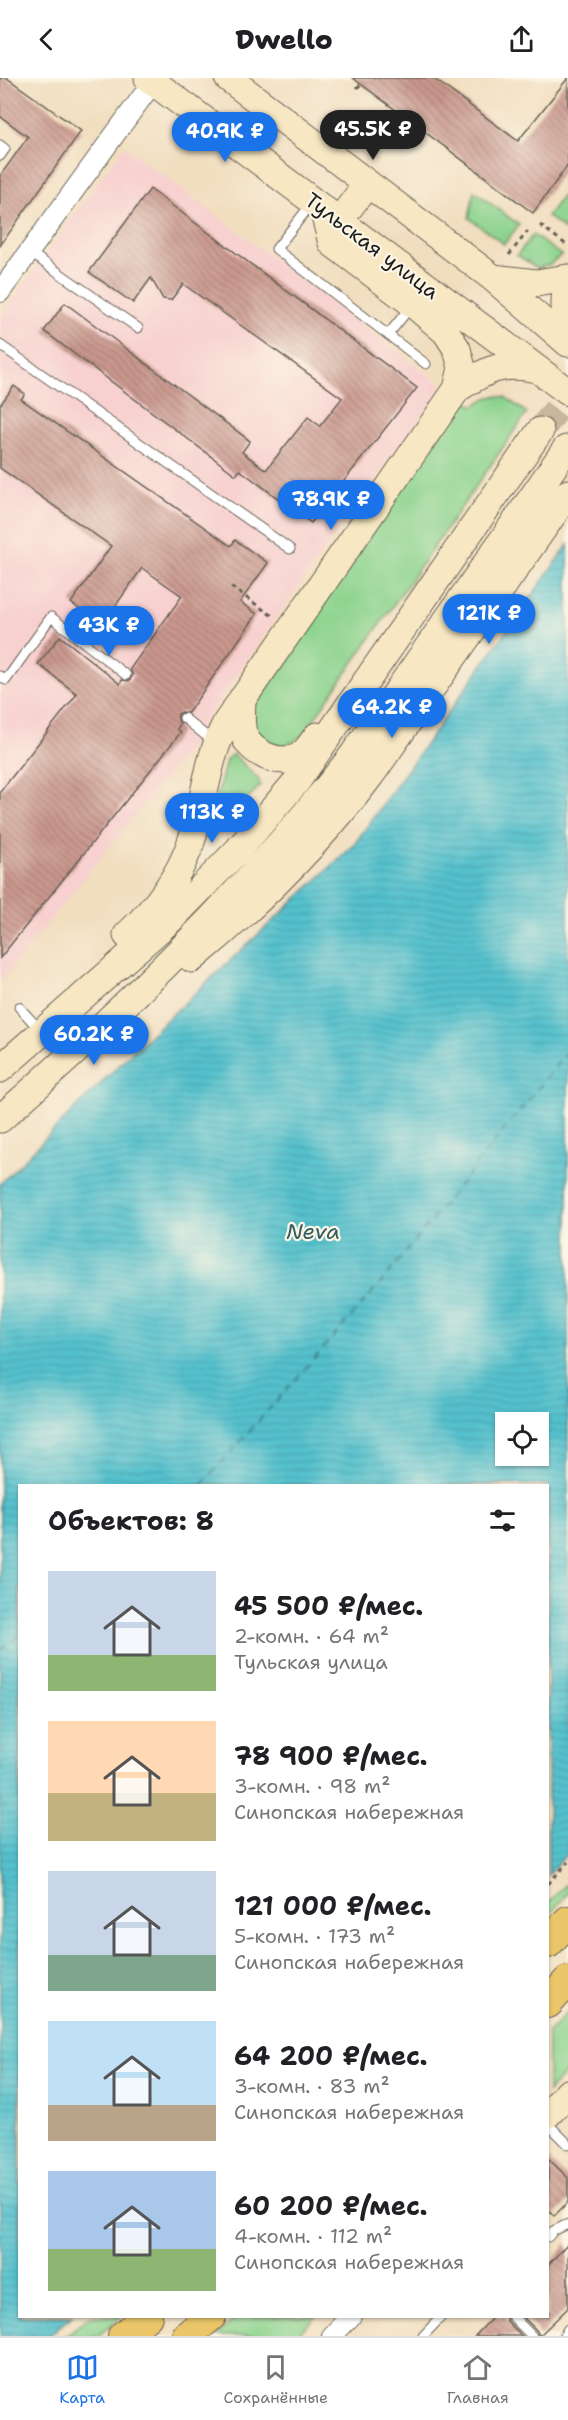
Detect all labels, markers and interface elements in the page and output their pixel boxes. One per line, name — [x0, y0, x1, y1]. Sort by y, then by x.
text: Dwello — [235, 21, 333, 58]
icon: back — [30, 23, 63, 56]
icon: share — [505, 23, 538, 56]
pin: 45.5K ₽ — [318, 110, 428, 161]
pin: 40.9K ₽ — [170, 112, 280, 163]
text: 45.5K ₽ — [334, 116, 412, 142]
text: 40.9K ₽ — [186, 118, 264, 144]
street label: Тульская улица — [299, 186, 445, 306]
pin: 78.9K ₽ — [276, 480, 386, 531]
text: 78.9K ₽ — [292, 486, 370, 512]
pin: 121K ₽ — [440, 594, 538, 645]
text: 121K ₽ — [456, 600, 522, 626]
pin: 43K ₽ — [67, 606, 151, 657]
text: 43K ₽ — [78, 612, 140, 638]
pin: 64.2K ₽ — [337, 688, 447, 739]
text: 64.2K ₽ — [352, 694, 432, 720]
pin: 113K ₽ — [163, 793, 261, 844]
text: 113K ₽ — [179, 799, 245, 825]
pin: 60.2K ₽ — [39, 1015, 149, 1066]
text: 60.2K ₽ — [54, 1021, 134, 1047]
water label: Neva — [286, 1217, 340, 1246]
map controls — [495, 1412, 549, 1466]
button: locate — [495, 1412, 549, 1466]
text: Объектов: 8 — [48, 1503, 214, 1538]
icon: filters — [486, 1504, 519, 1537]
text: 45 500 ₽/мес. — [234, 1588, 423, 1623]
icon: home — [96, 1595, 168, 1667]
text: 2-комн. · 64 m² — [234, 1623, 389, 1649]
text: Тульская улица — [234, 1649, 388, 1675]
text: 78 900 ₽/мес. — [234, 1738, 428, 1773]
icon: home — [96, 1745, 168, 1817]
text: 3-комн. · 98 m² — [234, 1773, 391, 1799]
text: Синопская набережная — [234, 1799, 464, 1825]
text: 121 000 ₽/мес. — [234, 1888, 432, 1923]
icon: home — [96, 1895, 168, 1967]
text: 5-комн. · 173 m² — [234, 1923, 395, 1949]
text: Синопская набережная — [234, 1949, 464, 1975]
text: 64 200 ₽/мес. — [234, 2038, 428, 2073]
icon: home — [96, 2045, 168, 2117]
text: 3-комн. · 83 m² — [234, 2073, 390, 2099]
text: Синопская набережная — [234, 2099, 464, 2125]
text: 60 200 ₽/мес. — [234, 2188, 427, 2223]
icon: home — [96, 2195, 168, 2267]
text: 4-комн. · 112 m² — [234, 2223, 392, 2249]
text: Синопская набережная — [234, 2249, 464, 2275]
tab: Карта — [59, 2351, 105, 2408]
tab: Сохранённые — [224, 2351, 328, 2408]
tab: Главная — [447, 2351, 509, 2408]

